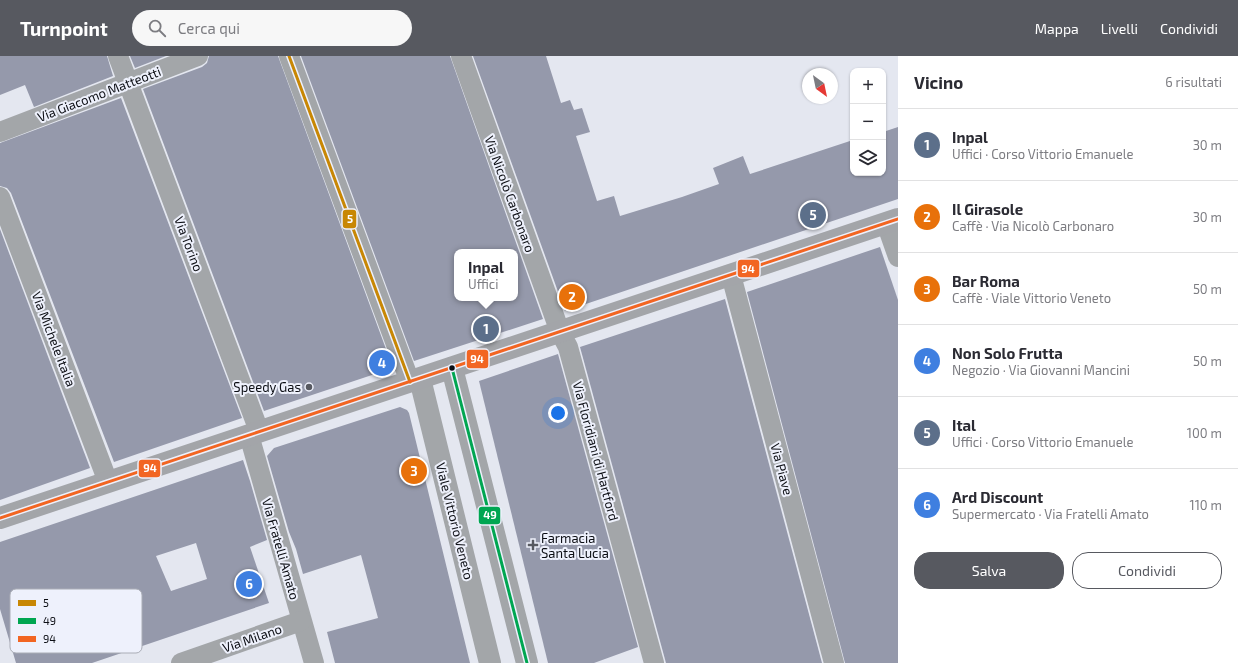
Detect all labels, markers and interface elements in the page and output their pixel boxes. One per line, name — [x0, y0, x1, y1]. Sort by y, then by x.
search box — [132, 10, 412, 46]
text: Turnpoint — [20, 17, 108, 40]
icon: search — [146, 17, 168, 39]
text: Cerca qui — [178, 19, 240, 37]
text: Mappa — [1035, 20, 1079, 37]
text: Livelli — [1101, 20, 1138, 37]
text: Condividi — [1160, 20, 1218, 37]
street label: Via Giacomo Matteotti — [35, 63, 163, 125]
north arrow — [802, 68, 838, 104]
map controls — [850, 68, 886, 176]
button: + — [850, 68, 886, 104]
text: Vicino — [914, 72, 963, 92]
text: 6 risultati — [1165, 74, 1222, 90]
button: − — [850, 104, 886, 140]
text: Inpal — [952, 128, 988, 146]
street label: Via Nicolò Carbonaro — [481, 133, 539, 255]
text: 1 — [924, 137, 930, 153]
text: 30 m — [1193, 137, 1222, 153]
button: layers — [850, 140, 886, 176]
text: Uffici · Corso Vittorio Emanuele — [952, 146, 1134, 162]
pin: 5 — [800, 200, 826, 230]
text: Il Girasole — [952, 200, 1023, 218]
line badge: 5 — [342, 209, 357, 229]
text: 2 — [923, 209, 931, 225]
text: 30 m — [1193, 209, 1222, 225]
text: 5 — [347, 212, 353, 225]
street label: Via Torino — [171, 214, 207, 274]
text: Caffè · Via Nicolò Carbonaro — [952, 218, 1114, 234]
popup — [454, 249, 518, 301]
text: Inpal — [468, 258, 504, 276]
line badge: 94 — [737, 259, 760, 278]
text: 94 — [741, 262, 755, 275]
text: Bar Roma — [952, 272, 1020, 290]
text: Uffici — [468, 276, 498, 292]
text: 3 — [923, 281, 931, 297]
text: 50 m — [1193, 281, 1222, 297]
pin: 2 — [559, 282, 585, 312]
street label: Via Michele Italia — [29, 289, 79, 389]
text: Caffè · Viale Vittorio Veneto — [952, 290, 1111, 306]
pin: 1 — [473, 314, 499, 344]
text: Non Solo Frutta — [952, 344, 1063, 362]
pin: 4 — [369, 348, 395, 378]
line badge: 94 — [466, 349, 489, 369]
text: 94 — [470, 352, 484, 365]
text: 4 — [923, 353, 931, 369]
text: 50 m — [1193, 353, 1222, 369]
text: Negozio · Via Giovanni Mancini — [952, 362, 1130, 378]
unlabelled marker — [447, 363, 457, 373]
place label: Speedy Gas — [233, 379, 301, 395]
street label: Via Floridiani di Hartford — [570, 380, 622, 522]
marker: Speedy Gas — [304, 382, 314, 392]
your location — [548, 403, 568, 423]
text: Ital — [952, 416, 976, 434]
text: 5 — [923, 425, 931, 441]
text: 100 m — [1187, 425, 1222, 441]
text: Uffici · Corso Vittorio Emanuele — [952, 434, 1134, 450]
street label: Via Piave — [767, 441, 797, 497]
pin: 3 — [401, 456, 427, 486]
line badge: 94 — [138, 459, 161, 478]
text: 94 — [143, 461, 157, 474]
street label: Viale Vittorio Veneto — [433, 461, 477, 581]
text: Ard Discount — [952, 488, 1043, 506]
street label: Via Fratelli Amato — [259, 496, 303, 602]
text: 6 — [923, 497, 931, 513]
text: 110 m — [1190, 497, 1222, 513]
line badge: 49 — [478, 506, 501, 525]
text: Supermercato · Via Fratelli Amato — [952, 506, 1149, 522]
text: 49 — [483, 508, 497, 521]
place label: Farmacia Santa Lucia — [541, 530, 609, 561]
marker: Farmacia Santa Lucia — [528, 540, 538, 550]
button: Salva — [914, 552, 1064, 589]
button: Condividi — [1072, 552, 1222, 589]
pin: 6 — [236, 569, 262, 599]
legend — [10, 589, 142, 653]
text: 5 — [43, 596, 49, 609]
text: 49 — [43, 614, 56, 627]
street label: Via Milano — [220, 620, 284, 656]
text: 94 — [43, 632, 56, 645]

